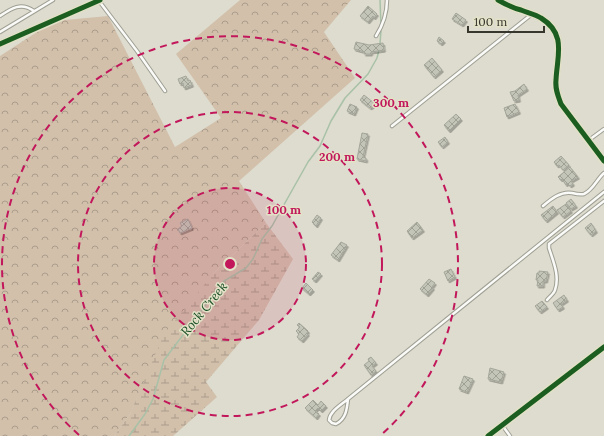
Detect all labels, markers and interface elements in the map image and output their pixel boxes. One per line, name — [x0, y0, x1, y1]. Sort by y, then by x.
scale bar — [468, 8, 544, 34]
text: 100 m — [474, 14, 507, 29]
text: 300 m — [373, 95, 409, 110]
text: 200 m — [319, 149, 355, 164]
text: 100 m — [267, 202, 301, 217]
centre of rings — [223, 257, 237, 271]
water label: Rock Creek — [177, 278, 231, 340]

